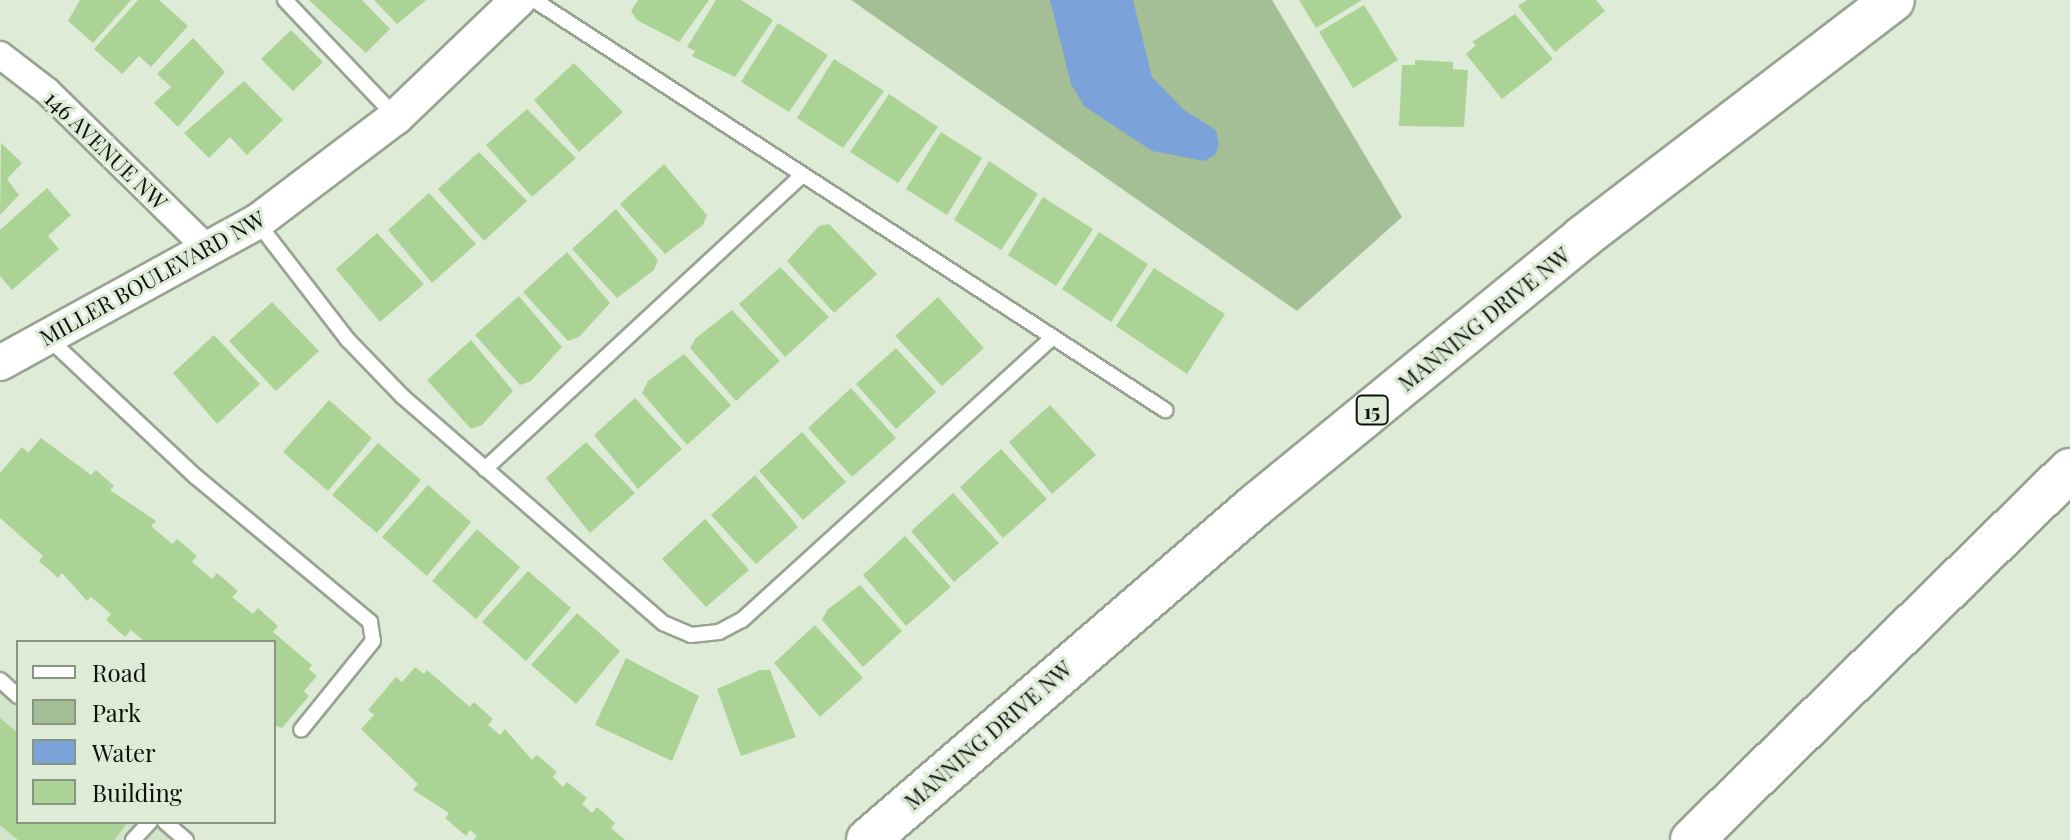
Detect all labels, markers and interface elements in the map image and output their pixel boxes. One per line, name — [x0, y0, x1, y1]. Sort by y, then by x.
street label: 146 AVENUE NW — [39, 85, 173, 215]
street label: MILLER BOULEVARD NW — [35, 205, 269, 351]
street label: MANNING DRIVE NW — [1393, 242, 1575, 396]
road number: 15 — [1354, 394, 1390, 426]
legend — [16, 640, 276, 824]
street label: MANNING DRIVE NW — [899, 655, 1077, 815]
text: Road — [92, 656, 147, 688]
text: Park — [92, 696, 141, 728]
text: Water — [92, 736, 156, 768]
text: Building — [92, 776, 182, 808]

